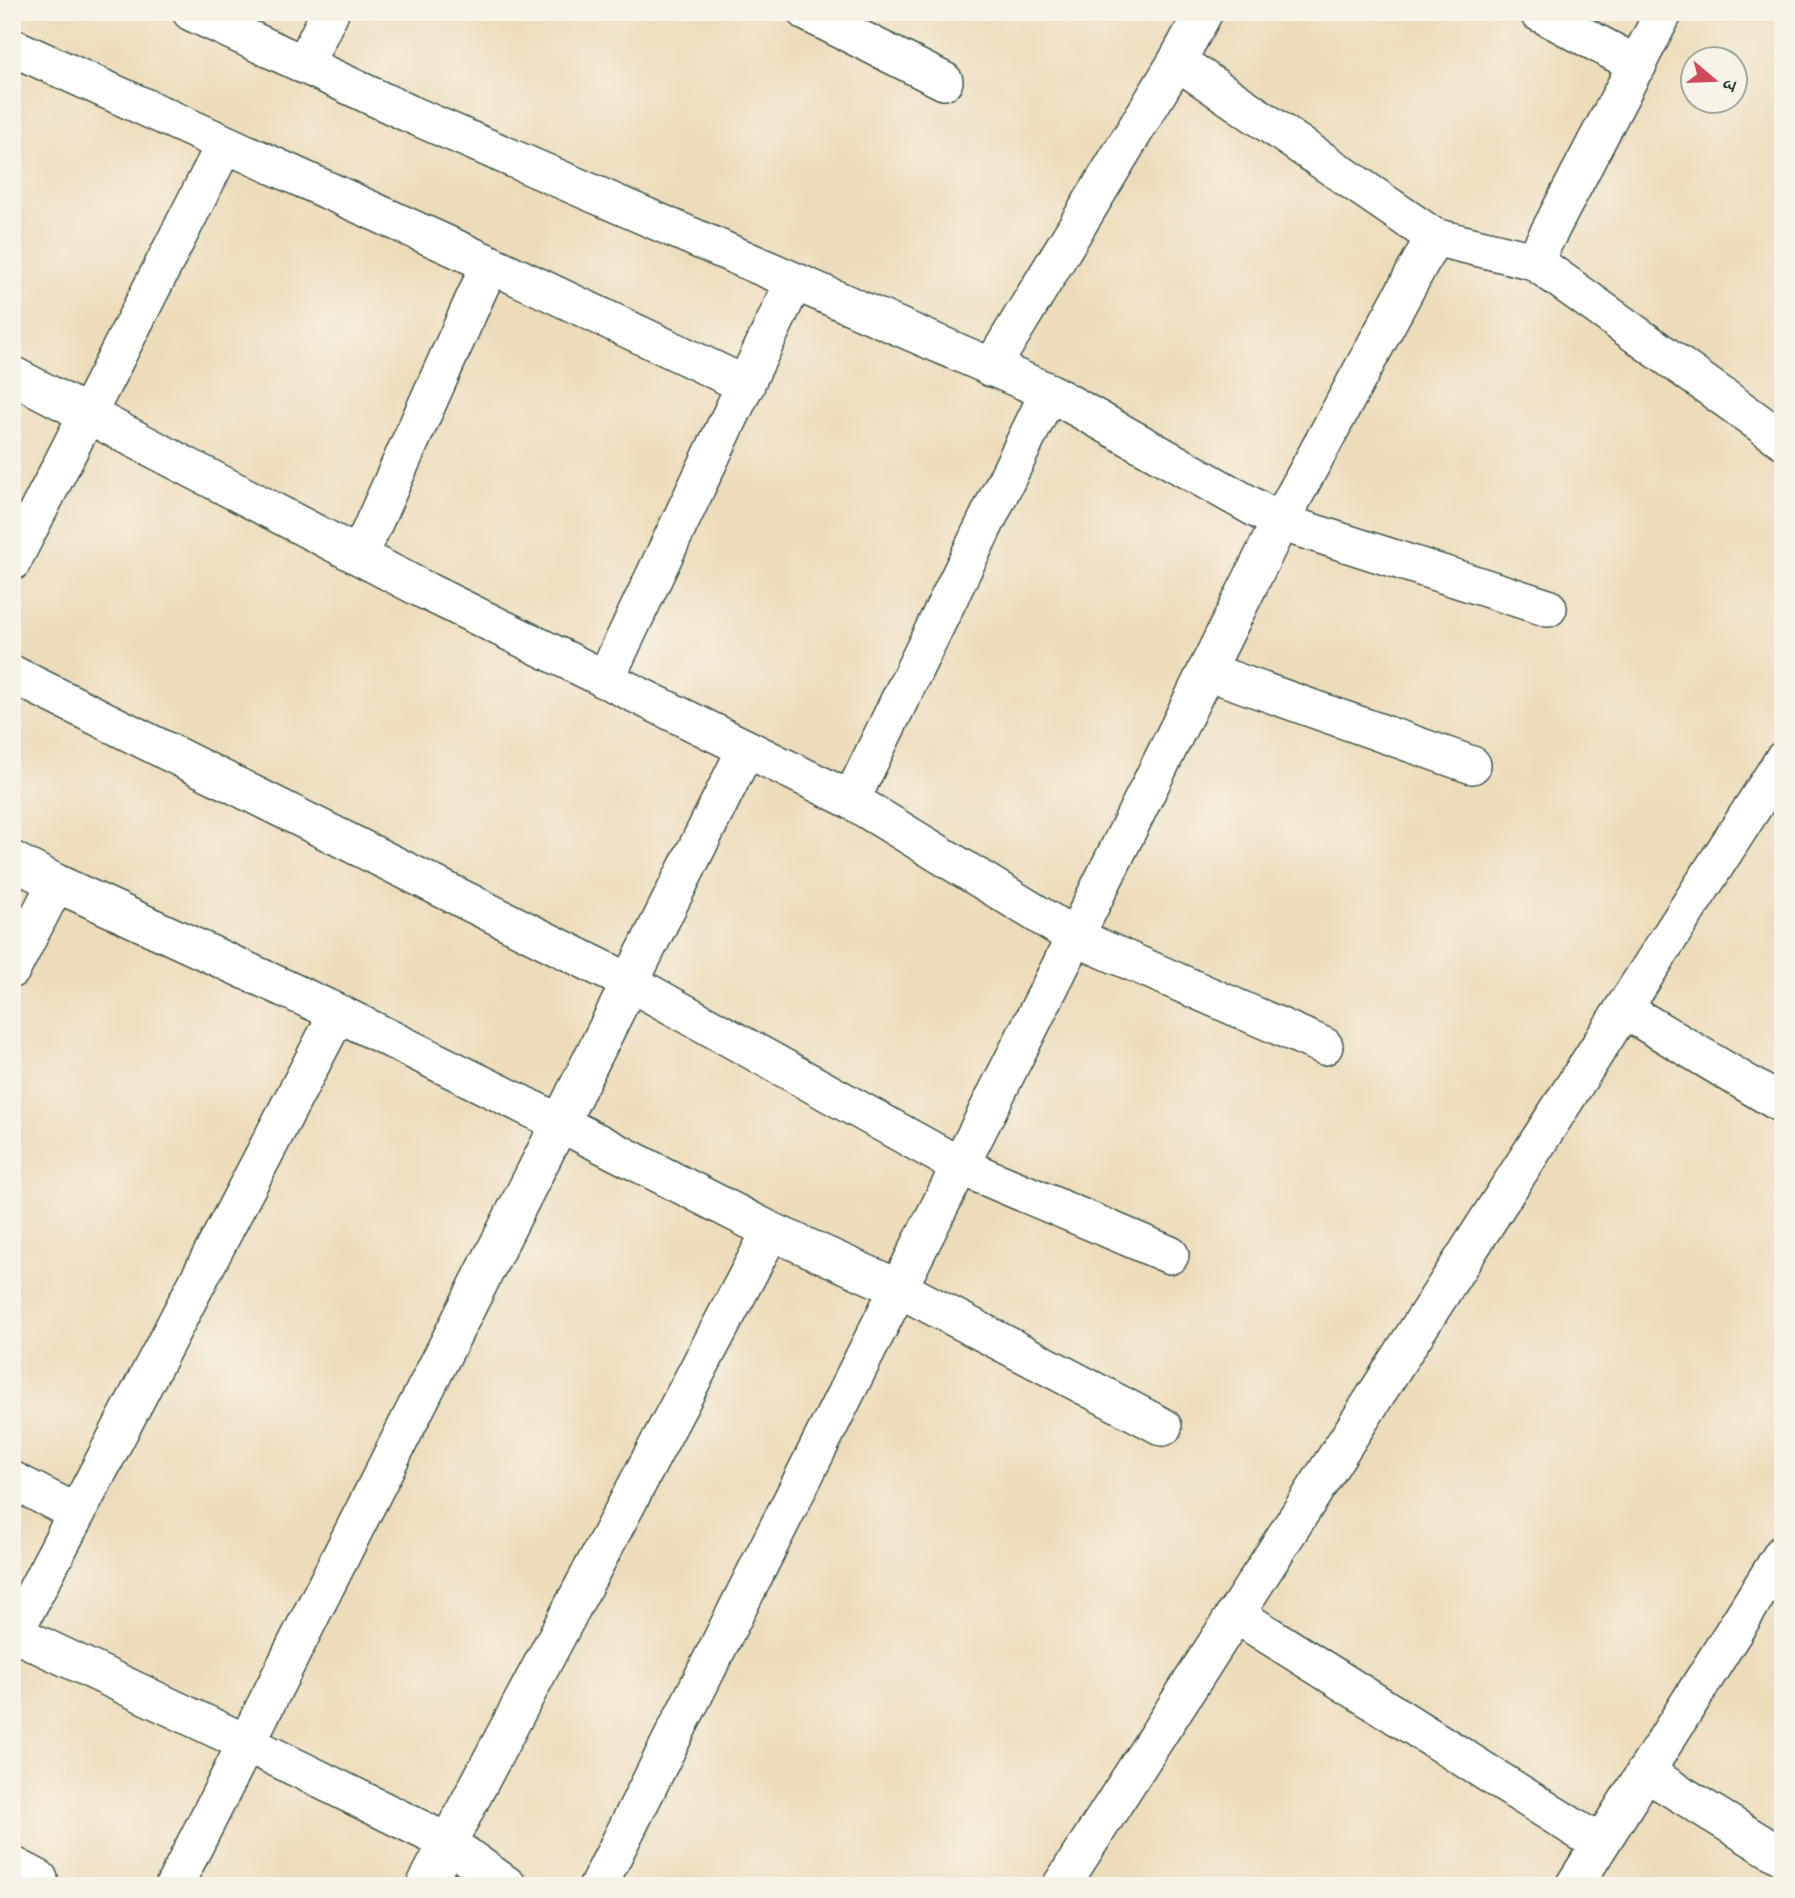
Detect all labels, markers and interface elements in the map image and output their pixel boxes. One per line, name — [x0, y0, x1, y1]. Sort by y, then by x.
north arrow — [1680, 46, 1750, 116]
text: उ — [1716, 75, 1743, 95]

